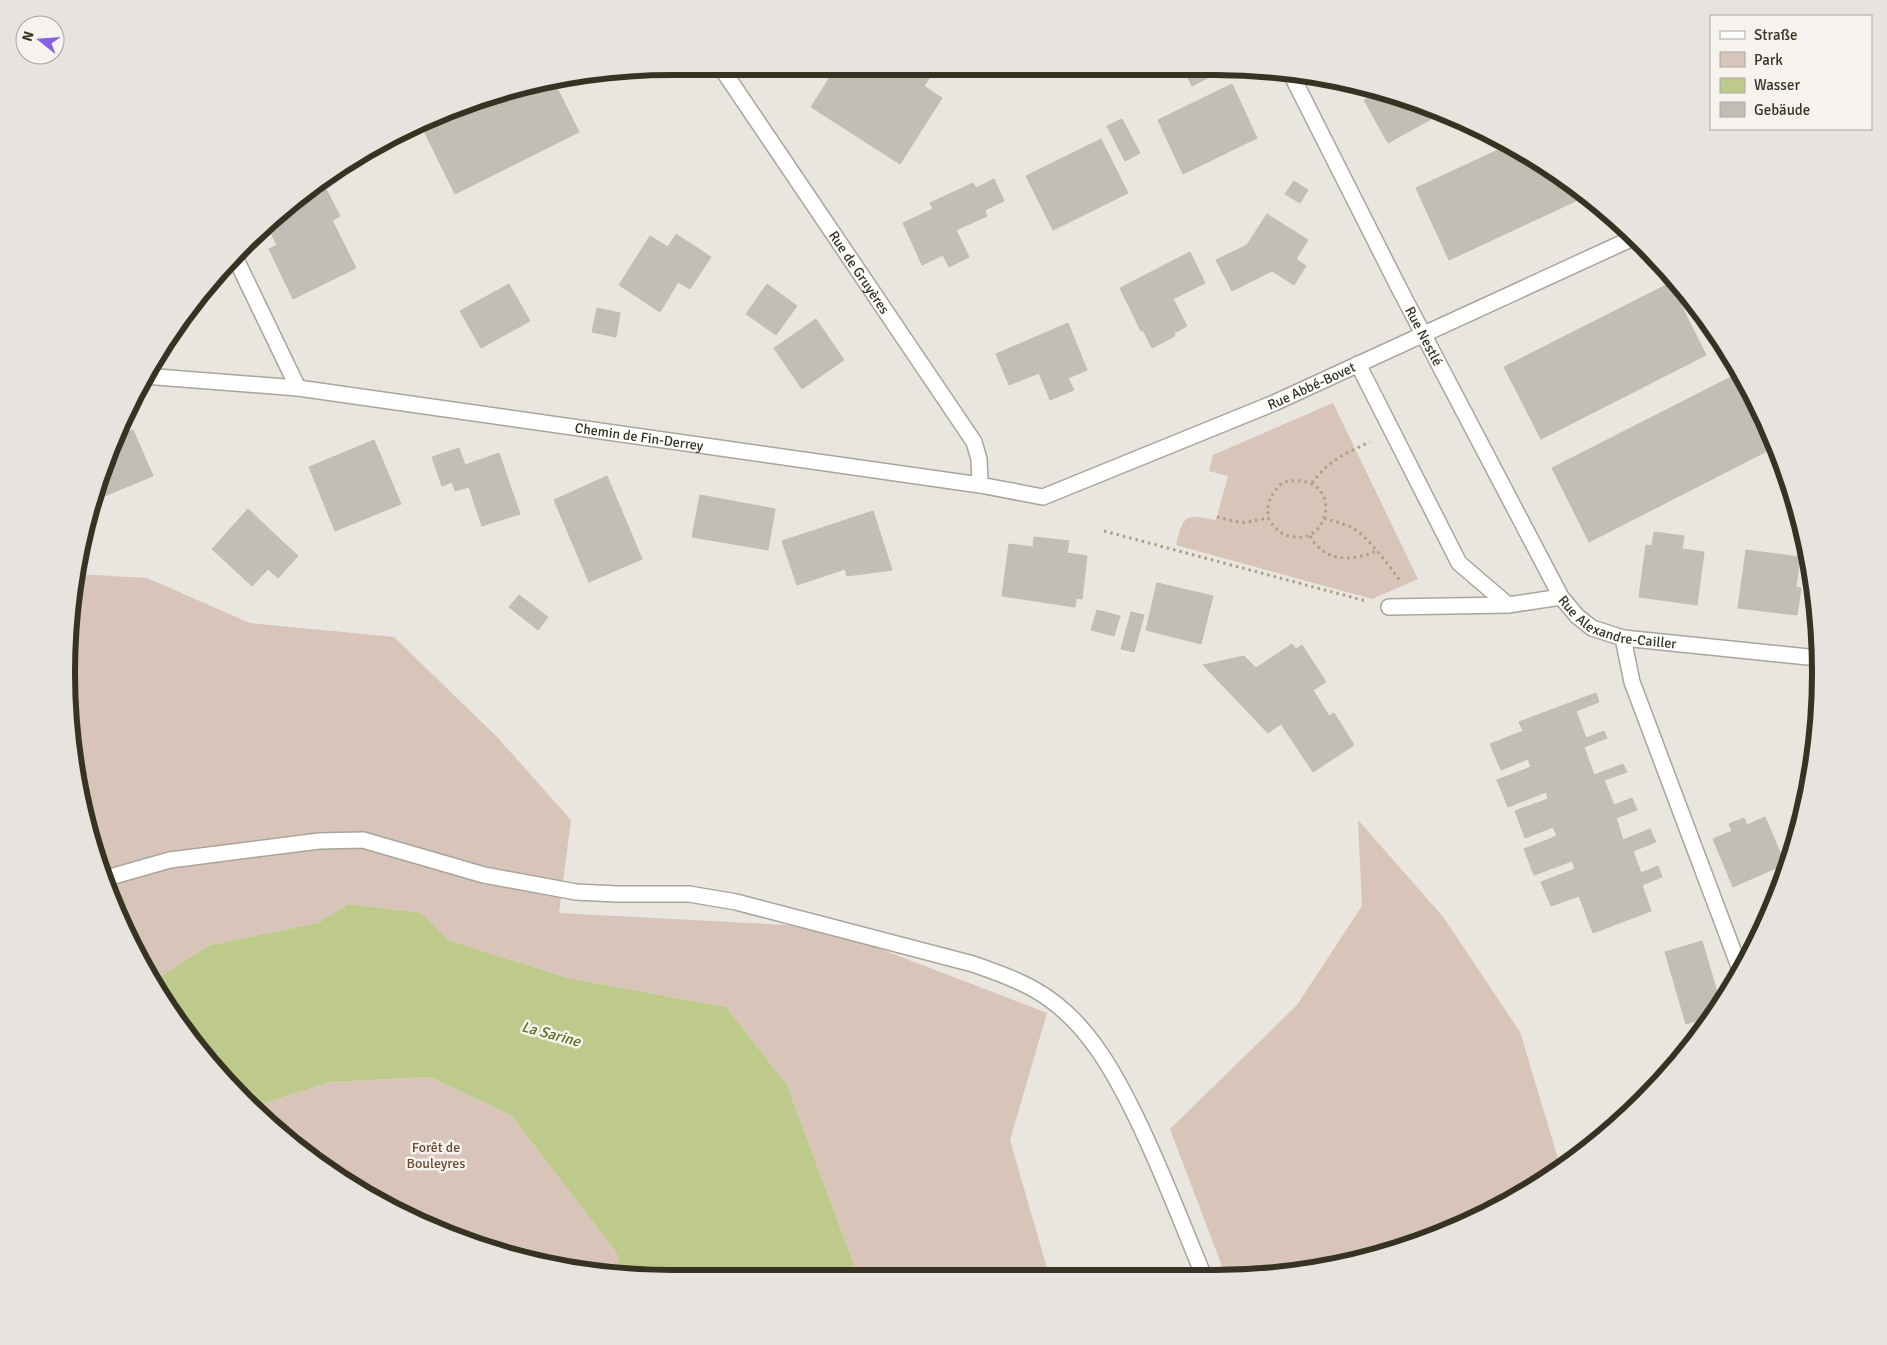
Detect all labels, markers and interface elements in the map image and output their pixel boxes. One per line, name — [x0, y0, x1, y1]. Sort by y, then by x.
north arrow — [15, 15, 65, 65]
legend — [1710, 15, 1872, 130]
text: Straße — [1754, 26, 1798, 44]
text: N — [18, 29, 38, 43]
text: Park — [1754, 51, 1783, 69]
text: Wasser — [1754, 76, 1800, 94]
text: Gebäude — [1754, 101, 1810, 119]
street label: Rue de Gruyères — [825, 228, 893, 317]
street label: Rue Nestlé — [1402, 304, 1447, 369]
street label: Rue Abbé-Bovet — [1265, 358, 1358, 413]
street label: Chemin de Fin-Derrey — [574, 419, 705, 454]
street label: Rue Alexandre-Cailler — [1555, 592, 1678, 652]
water label: La Sarine — [520, 1018, 584, 1051]
park label: Forêt de Bouleyres — [407, 1139, 465, 1172]

